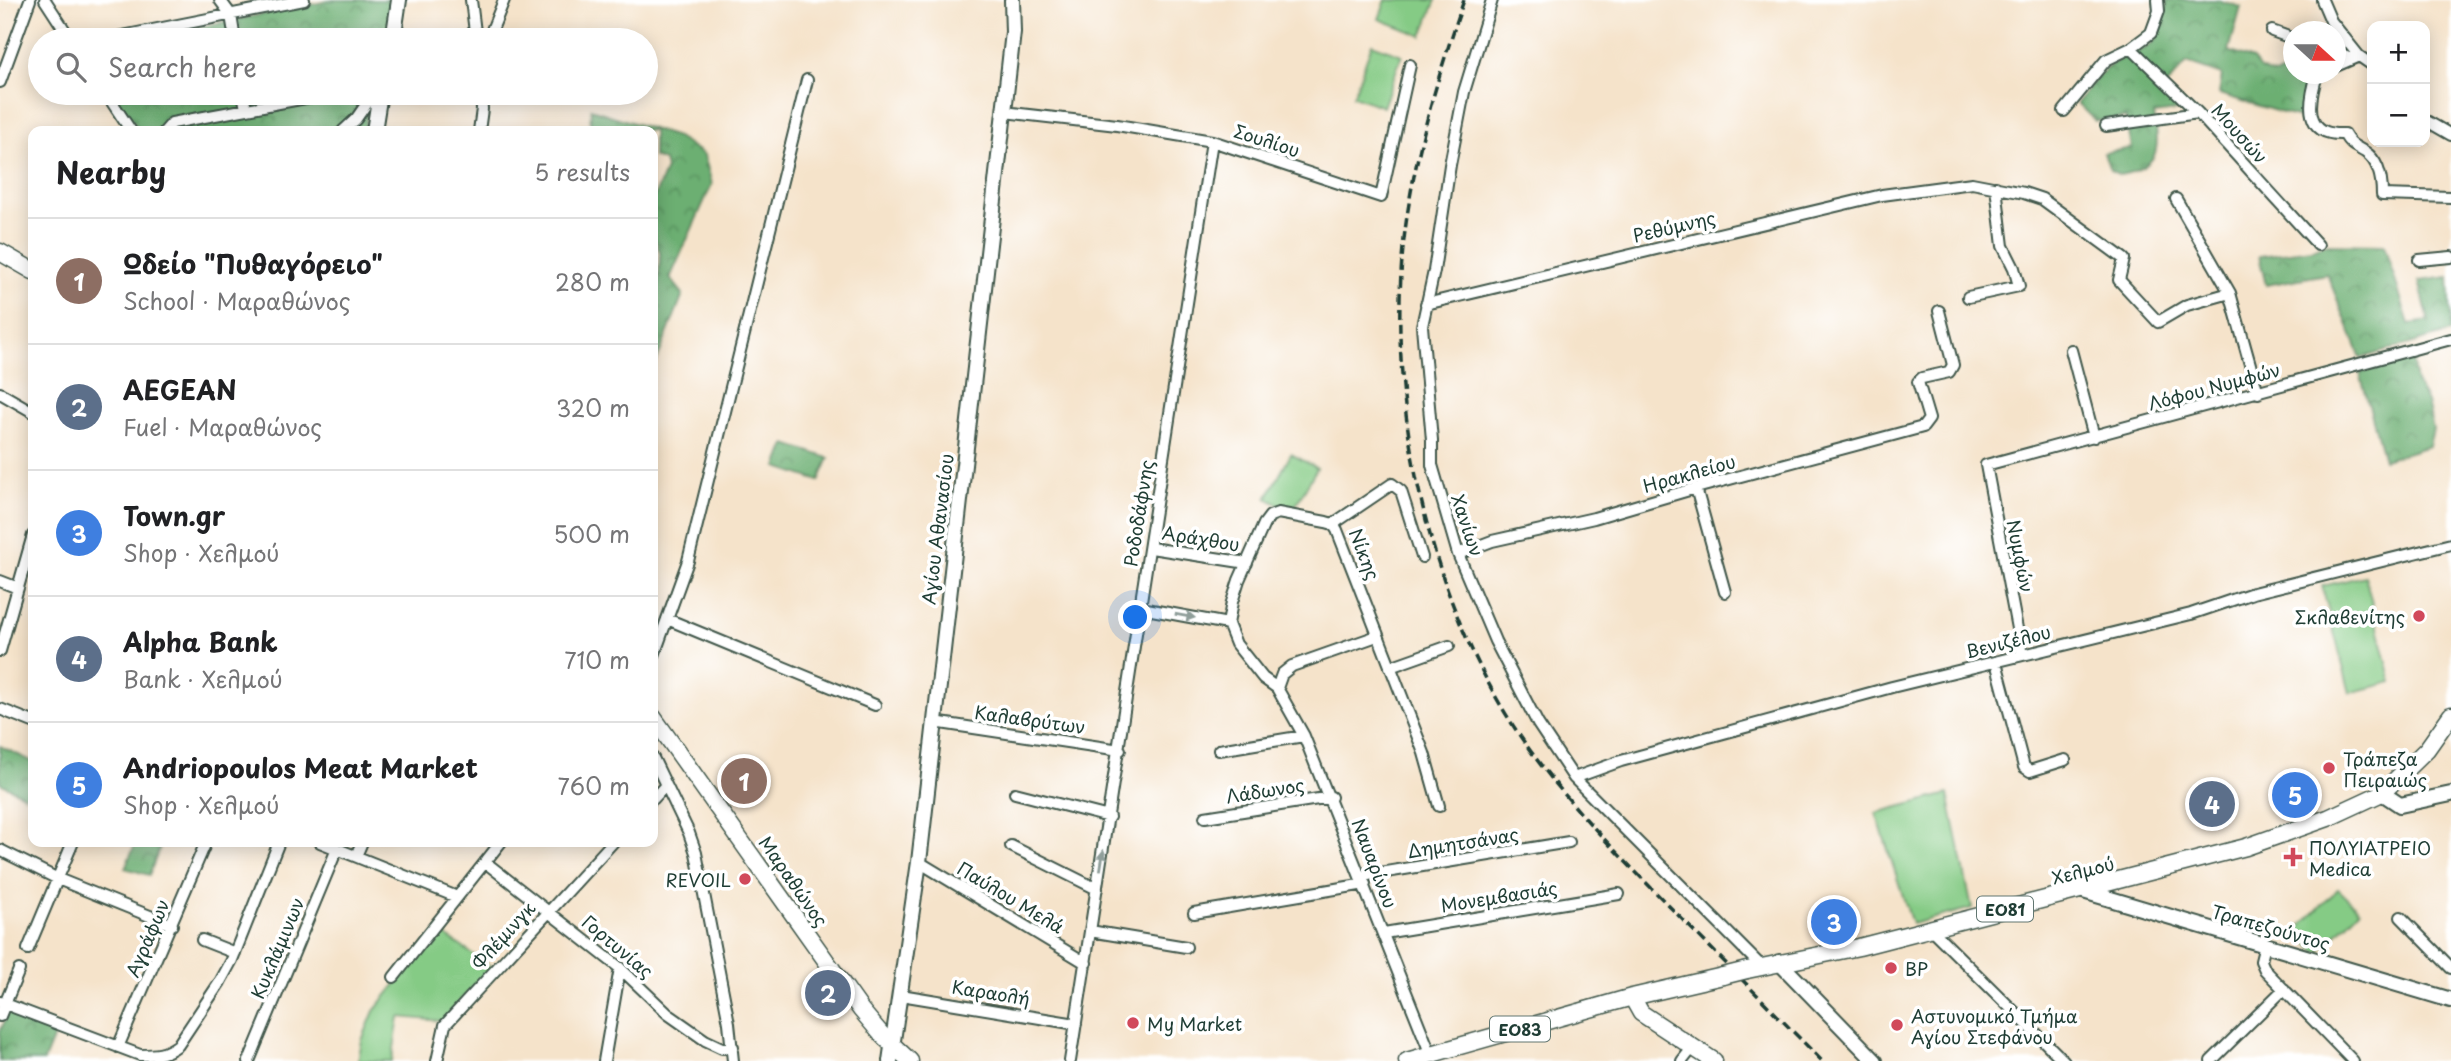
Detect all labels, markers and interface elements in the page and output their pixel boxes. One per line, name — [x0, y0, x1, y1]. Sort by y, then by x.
north arrow — [2283, 21, 2346, 84]
map controls — [2367, 21, 2430, 147]
button: + — [2367, 21, 2430, 84]
search box — [28, 28, 658, 105]
text: Search here — [108, 47, 257, 86]
icon: search — [52, 48, 90, 86]
button: − — [2367, 84, 2430, 147]
street label: Μουσών — [2206, 97, 2274, 169]
street label: Σουλίου — [1231, 117, 1303, 163]
text: Nearby — [56, 149, 166, 194]
text: 5 results — [534, 154, 630, 189]
street label: Ρεθύμνης — [1630, 203, 1718, 249]
text: Ωδείο "Πυθαγόρειο" — [123, 244, 383, 283]
text: 1 — [74, 264, 85, 299]
text: 280 m — [555, 264, 630, 299]
text: School · Μαραθώνος — [123, 283, 350, 318]
street label: Λόφου Νυμφών — [2145, 355, 2283, 417]
text: AEGEAN — [123, 370, 237, 409]
text: 2 — [71, 390, 87, 425]
text: 320 m — [556, 390, 630, 425]
text: Fuel · Μαραθώνος — [123, 409, 322, 444]
street label: Ηρακλείου — [1640, 447, 1738, 499]
street label: Αγίου Αθανασίου — [914, 452, 960, 606]
street label: Ροδοδάφνης — [1116, 458, 1160, 568]
street label: Χανίων — [1445, 490, 1491, 560]
text: Town.gr — [123, 496, 225, 535]
text: 3 — [71, 516, 87, 551]
text: 500 m — [553, 516, 630, 551]
street label: Νυμφών — [2001, 517, 2041, 595]
street label: Αράχθου — [1160, 519, 1242, 557]
street label: Νίκης — [1343, 524, 1387, 584]
text: Shop · Χελμού — [123, 535, 280, 570]
your location — [1118, 600, 1152, 634]
place label: Σκλαβενίτης — [2295, 603, 2405, 630]
marker: Σκλαβενίτης — [2411, 608, 2427, 624]
one-way arrow — [1174, 611, 1196, 622]
street label: Βενιζέλου — [1963, 617, 2053, 665]
text: Alpha Bank — [123, 622, 278, 661]
text: 4 — [71, 642, 87, 677]
text: 710 m — [564, 642, 630, 677]
text: Bank · Χελμού — [123, 661, 283, 696]
street label: Καλαβρύτων — [973, 698, 1087, 740]
place label: Τράπεζα Πειραιώς — [2343, 745, 2427, 793]
text: Andriopoulos Meat Market — [123, 748, 478, 787]
pin: 1 — [721, 755, 767, 807]
marker: Τράπεζα Πειραιώς — [2321, 760, 2337, 776]
text: 5 — [72, 768, 86, 803]
text: 760 m — [558, 768, 630, 803]
pin: 5 — [2272, 769, 2318, 821]
street label: Λάδωνος — [1224, 771, 1306, 809]
pin: 4 — [2189, 778, 2235, 830]
text: Shop · Χελμού — [123, 787, 280, 822]
street label: Ναυαρίνου — [1346, 814, 1404, 912]
street label: Δημητσάνας — [1406, 820, 1520, 864]
street label: Μαραθώνος — [753, 830, 835, 932]
place label: ΠΟΛΥΙΑΤΡΕΙΟ Medica — [2309, 834, 2431, 882]
marker: ΠΟΛΥΙΑΤΡΕΙΟ Medica — [2283, 847, 2303, 867]
one-way arrow — [1097, 849, 1108, 871]
street label: Χελμού — [2049, 849, 2117, 891]
street label: Παύλου Μελά — [953, 854, 1070, 940]
place label: REVOIL — [666, 866, 731, 893]
marker: REVOIL — [737, 871, 753, 887]
street label: Μονεμβασιάς — [1439, 873, 1559, 919]
street label: Κυκλάμινων — [243, 893, 311, 1003]
street label: Αγράφων — [118, 895, 176, 981]
street label: Φλέμινγκ — [465, 895, 541, 975]
pin: 3 — [1811, 896, 1857, 948]
road number: ΕΟ81 — [1977, 897, 2033, 922]
street label: Τραπεζούντος — [2209, 897, 2333, 957]
street label: Γορτυνίας — [576, 908, 660, 984]
place label: BP — [1905, 955, 1928, 982]
marker: BP — [1883, 960, 1899, 976]
pin: 2 — [805, 967, 851, 1019]
street label: Καραολή — [950, 973, 1032, 1011]
place label: Αστυνομικό Τμήμα Αγίου Στεφάνου — [1911, 1002, 2078, 1050]
place label: My Market — [1147, 1010, 1242, 1037]
marker: My Market — [1125, 1015, 1141, 1031]
road number: ΕΟ83 — [1490, 1016, 1550, 1042]
marker: Αστυνομικό Τμήμα Αγίου Στεφάνου — [1889, 1017, 1905, 1033]

